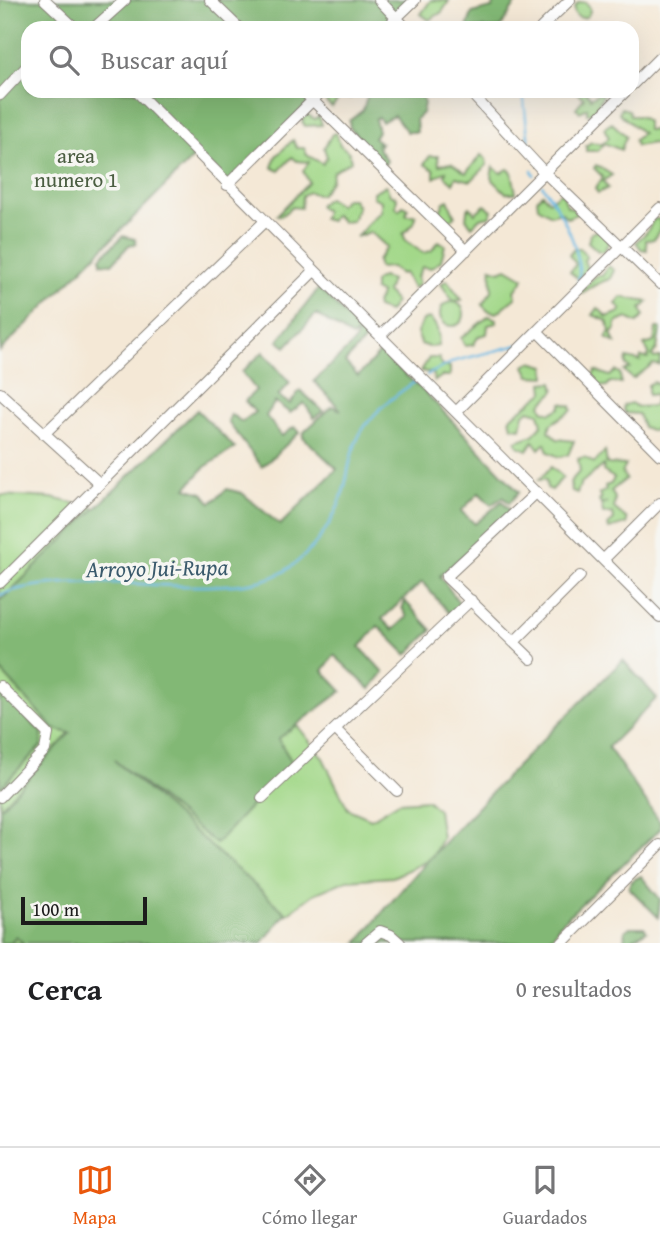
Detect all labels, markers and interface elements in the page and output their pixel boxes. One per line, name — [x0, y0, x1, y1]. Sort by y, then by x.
search box — [21, 21, 639, 98]
text: Buscar aquí — [101, 40, 228, 79]
icon: search — [45, 41, 83, 79]
park label: area numero 1 — [34, 140, 118, 195]
water label: Arroyo Jui-Rupa — [85, 550, 229, 585]
scale bar — [21, 894, 147, 926]
text: 100 m — [32, 895, 79, 923]
text: Cerca — [28, 967, 102, 1011]
text: 0 resultados — [516, 972, 632, 1005]
tab: Mapa — [73, 1161, 117, 1231]
tab: Cómo llegar — [262, 1161, 357, 1231]
tab: Guardados — [503, 1161, 587, 1231]

